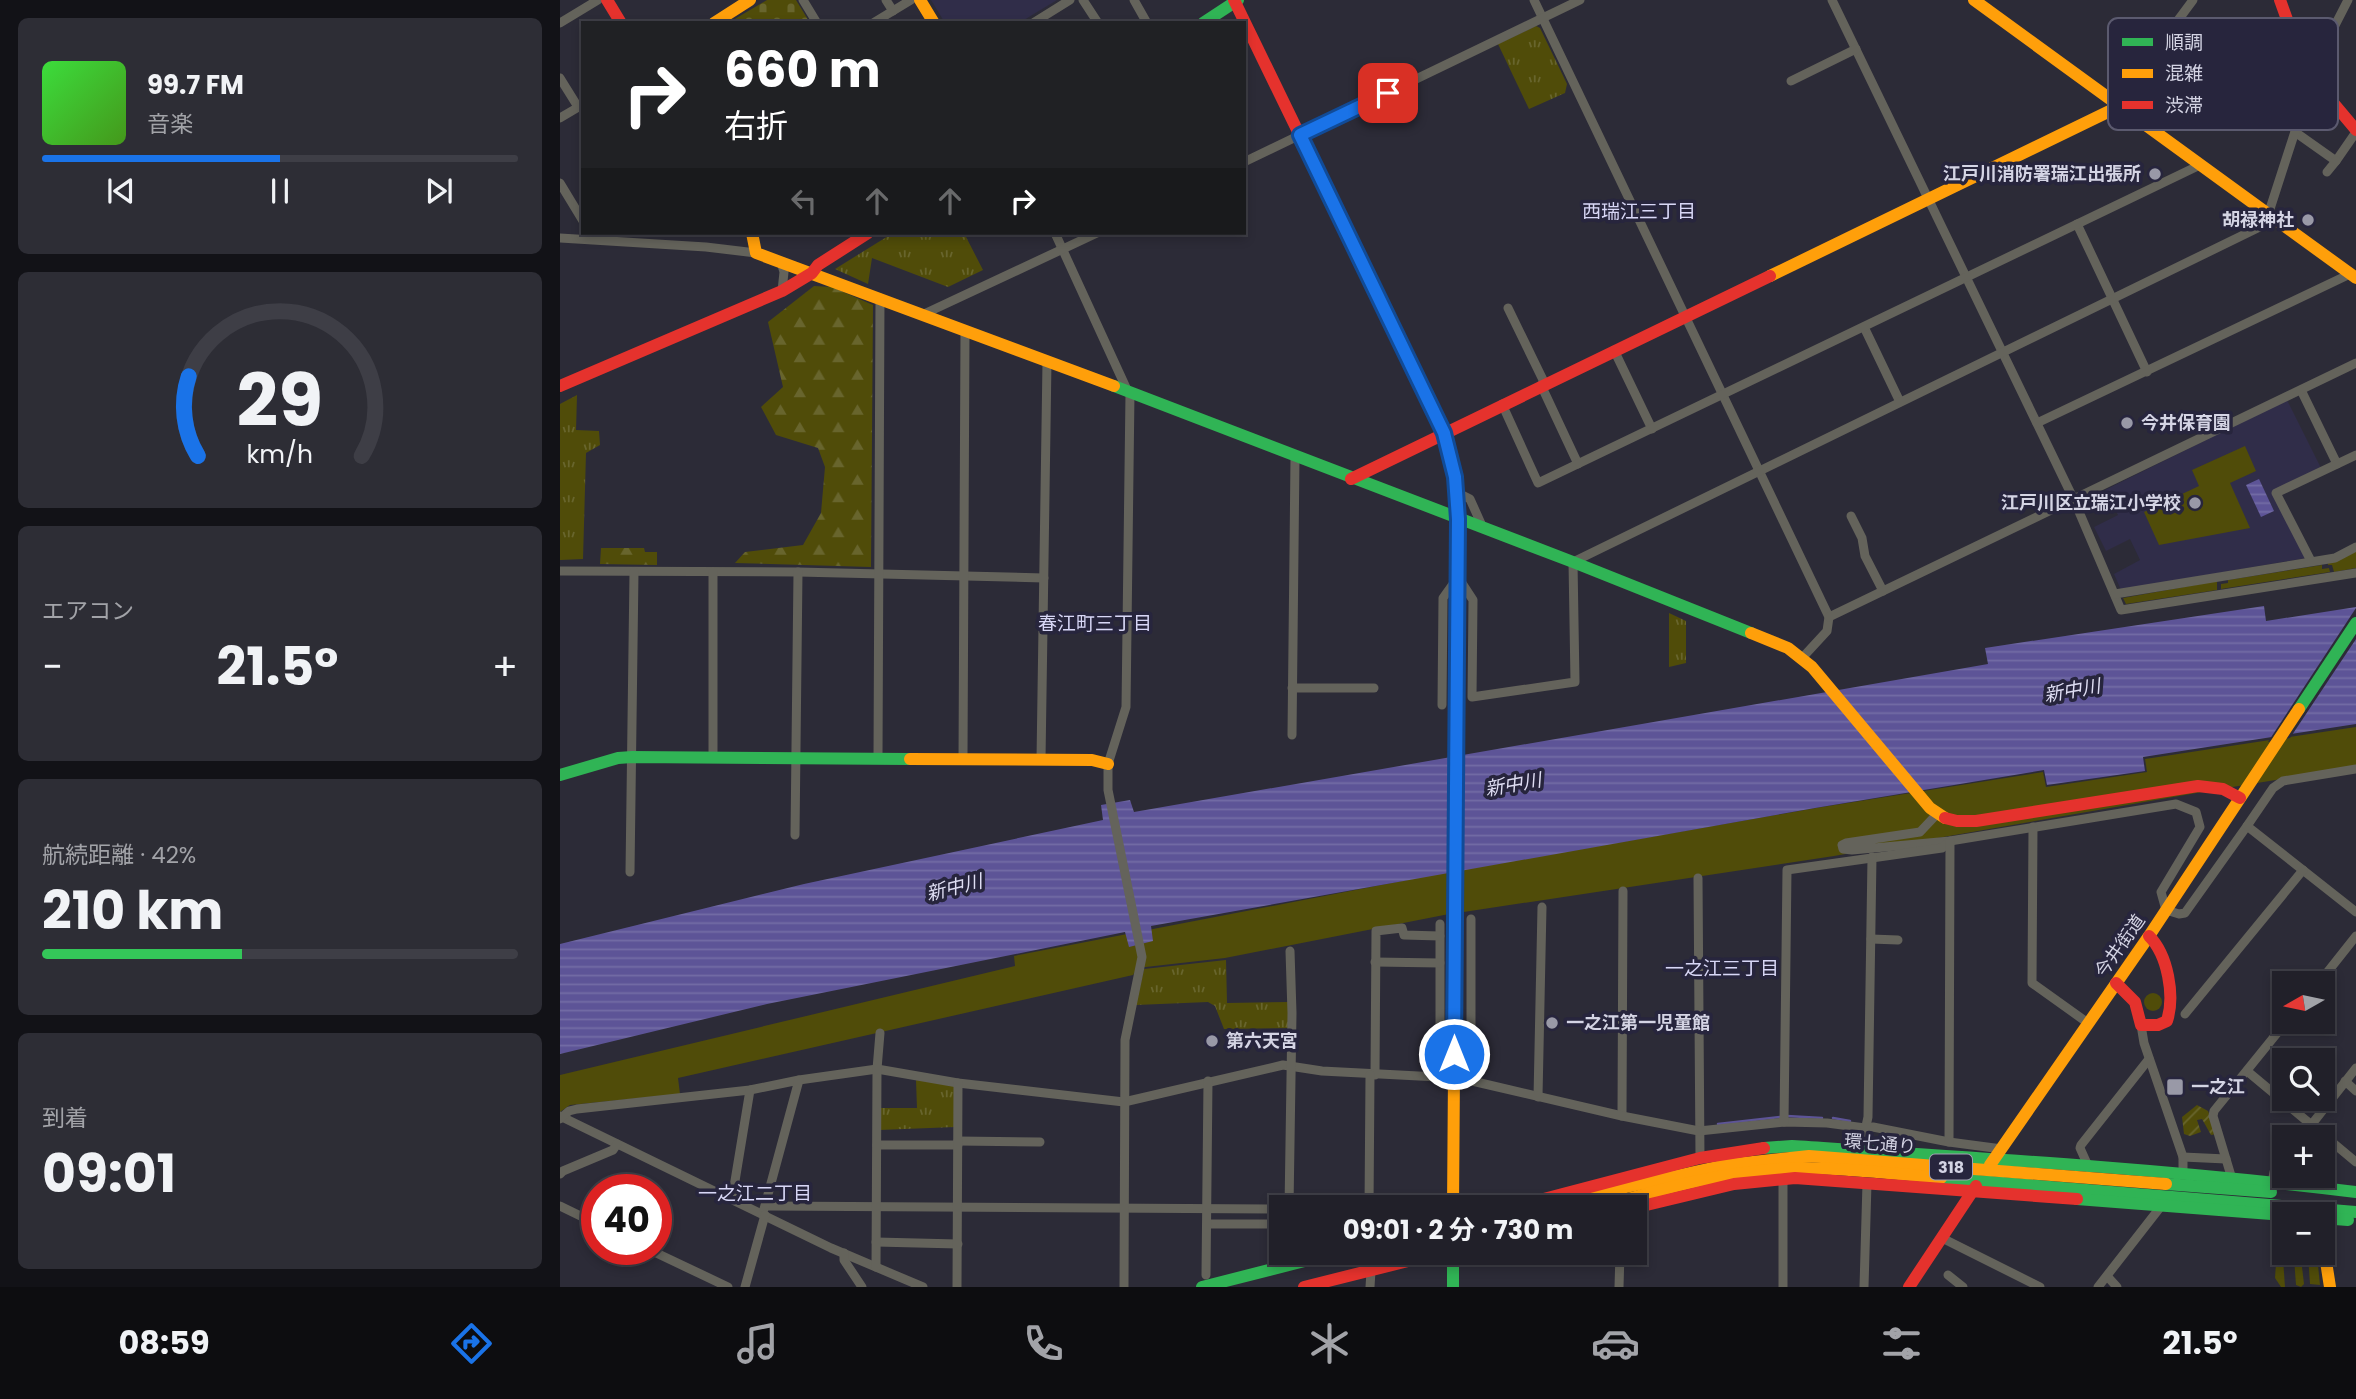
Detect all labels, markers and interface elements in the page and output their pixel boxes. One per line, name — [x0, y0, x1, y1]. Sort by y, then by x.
legend — [2108, 18, 2338, 130]
text: 順調 — [2165, 29, 2203, 56]
text: 660 m — [724, 36, 881, 104]
icon: right — [609, 49, 700, 140]
text: 混雑 — [2165, 60, 2203, 87]
pin — [1358, 63, 1418, 123]
text: 99.7 FM — [147, 67, 244, 103]
icon: arrive — [1369, 74, 1407, 112]
text: 渋滞 — [2165, 92, 2203, 119]
text: 右折 — [724, 103, 788, 148]
text: 音楽 — [147, 108, 193, 140]
place label: 江戸川消防署瑞江出張所 — [1943, 161, 2141, 186]
marker: 江戸川消防署瑞江出張所 — [2147, 166, 2163, 182]
icon: previous — [102, 172, 140, 210]
icon: pause — [261, 172, 299, 210]
icon: next — [420, 172, 458, 210]
icon: left — [785, 182, 823, 220]
icon: ahead — [858, 182, 896, 220]
icon: ahead — [931, 182, 969, 220]
icon: right — [1004, 182, 1042, 220]
district label: 西瑞江三丁目 — [1582, 198, 1696, 225]
place label: 胡禄神社 — [2222, 207, 2294, 232]
marker: 胡禄神社 — [2300, 212, 2316, 228]
text: 29 — [237, 350, 323, 451]
place label: 今井保育園 — [2141, 410, 2231, 435]
marker: 今井保育園 — [2119, 415, 2135, 431]
text: km/h — [247, 436, 313, 471]
place label: 江戸川区立瑞江小学校 — [2001, 490, 2181, 515]
marker: 江戸川区立瑞江小学校 — [2187, 495, 2203, 511]
text: エアコン — [42, 595, 134, 627]
district label: 春江町三丁目 — [1038, 610, 1152, 637]
text: 21.5° — [217, 630, 338, 703]
text: − — [42, 640, 63, 693]
text: + — [492, 640, 518, 693]
water label: 新中川 — [2042, 672, 2104, 709]
water label: 新中川 — [1483, 766, 1545, 803]
text: 航続距離 · 42% — [42, 839, 196, 871]
water label: 新中川 — [923, 867, 987, 907]
text: 210 km — [42, 874, 223, 947]
street label: 今井街道 — [2089, 909, 2150, 982]
district label: 一之江三丁目 — [1665, 955, 1779, 982]
north arrow — [2272, 971, 2334, 1034]
map controls — [2272, 971, 2335, 1265]
place label: 一之江第一児童館 — [1566, 1010, 1710, 1035]
marker: 一之江第一児童館 — [1544, 1015, 1560, 1031]
position arrow — [1417, 1017, 1491, 1091]
place label: 第六天宮 — [1226, 1028, 1298, 1053]
marker: 第六天宮 — [1204, 1033, 1220, 1049]
button: search — [2272, 1048, 2335, 1111]
place label: 一之江 — [2191, 1074, 2245, 1099]
marker: 一之江 — [2165, 1077, 2185, 1097]
text: 到着 — [42, 1102, 88, 1134]
button: + — [2272, 1125, 2335, 1188]
street label: 環七通り — [1843, 1128, 1917, 1159]
text: 09:01 — [42, 1137, 176, 1210]
road number: 318 — [1930, 1154, 1972, 1180]
speed limit sign: 40 — [581, 1174, 672, 1265]
district label: 一之江二丁目 — [698, 1180, 812, 1207]
button: − — [2272, 1202, 2335, 1265]
text: 09:01 · 2 分 · 730 m — [1343, 1212, 1573, 1248]
icon: directions — [447, 1319, 496, 1368]
icon: music — [733, 1319, 782, 1368]
icon: phone — [1019, 1319, 1068, 1368]
icon: climate — [1305, 1319, 1354, 1368]
icon: car — [1591, 1319, 1640, 1368]
icon: filters — [1877, 1319, 1926, 1368]
text: 08:59 — [118, 1320, 210, 1365]
text: 21.5° — [2163, 1320, 2238, 1365]

